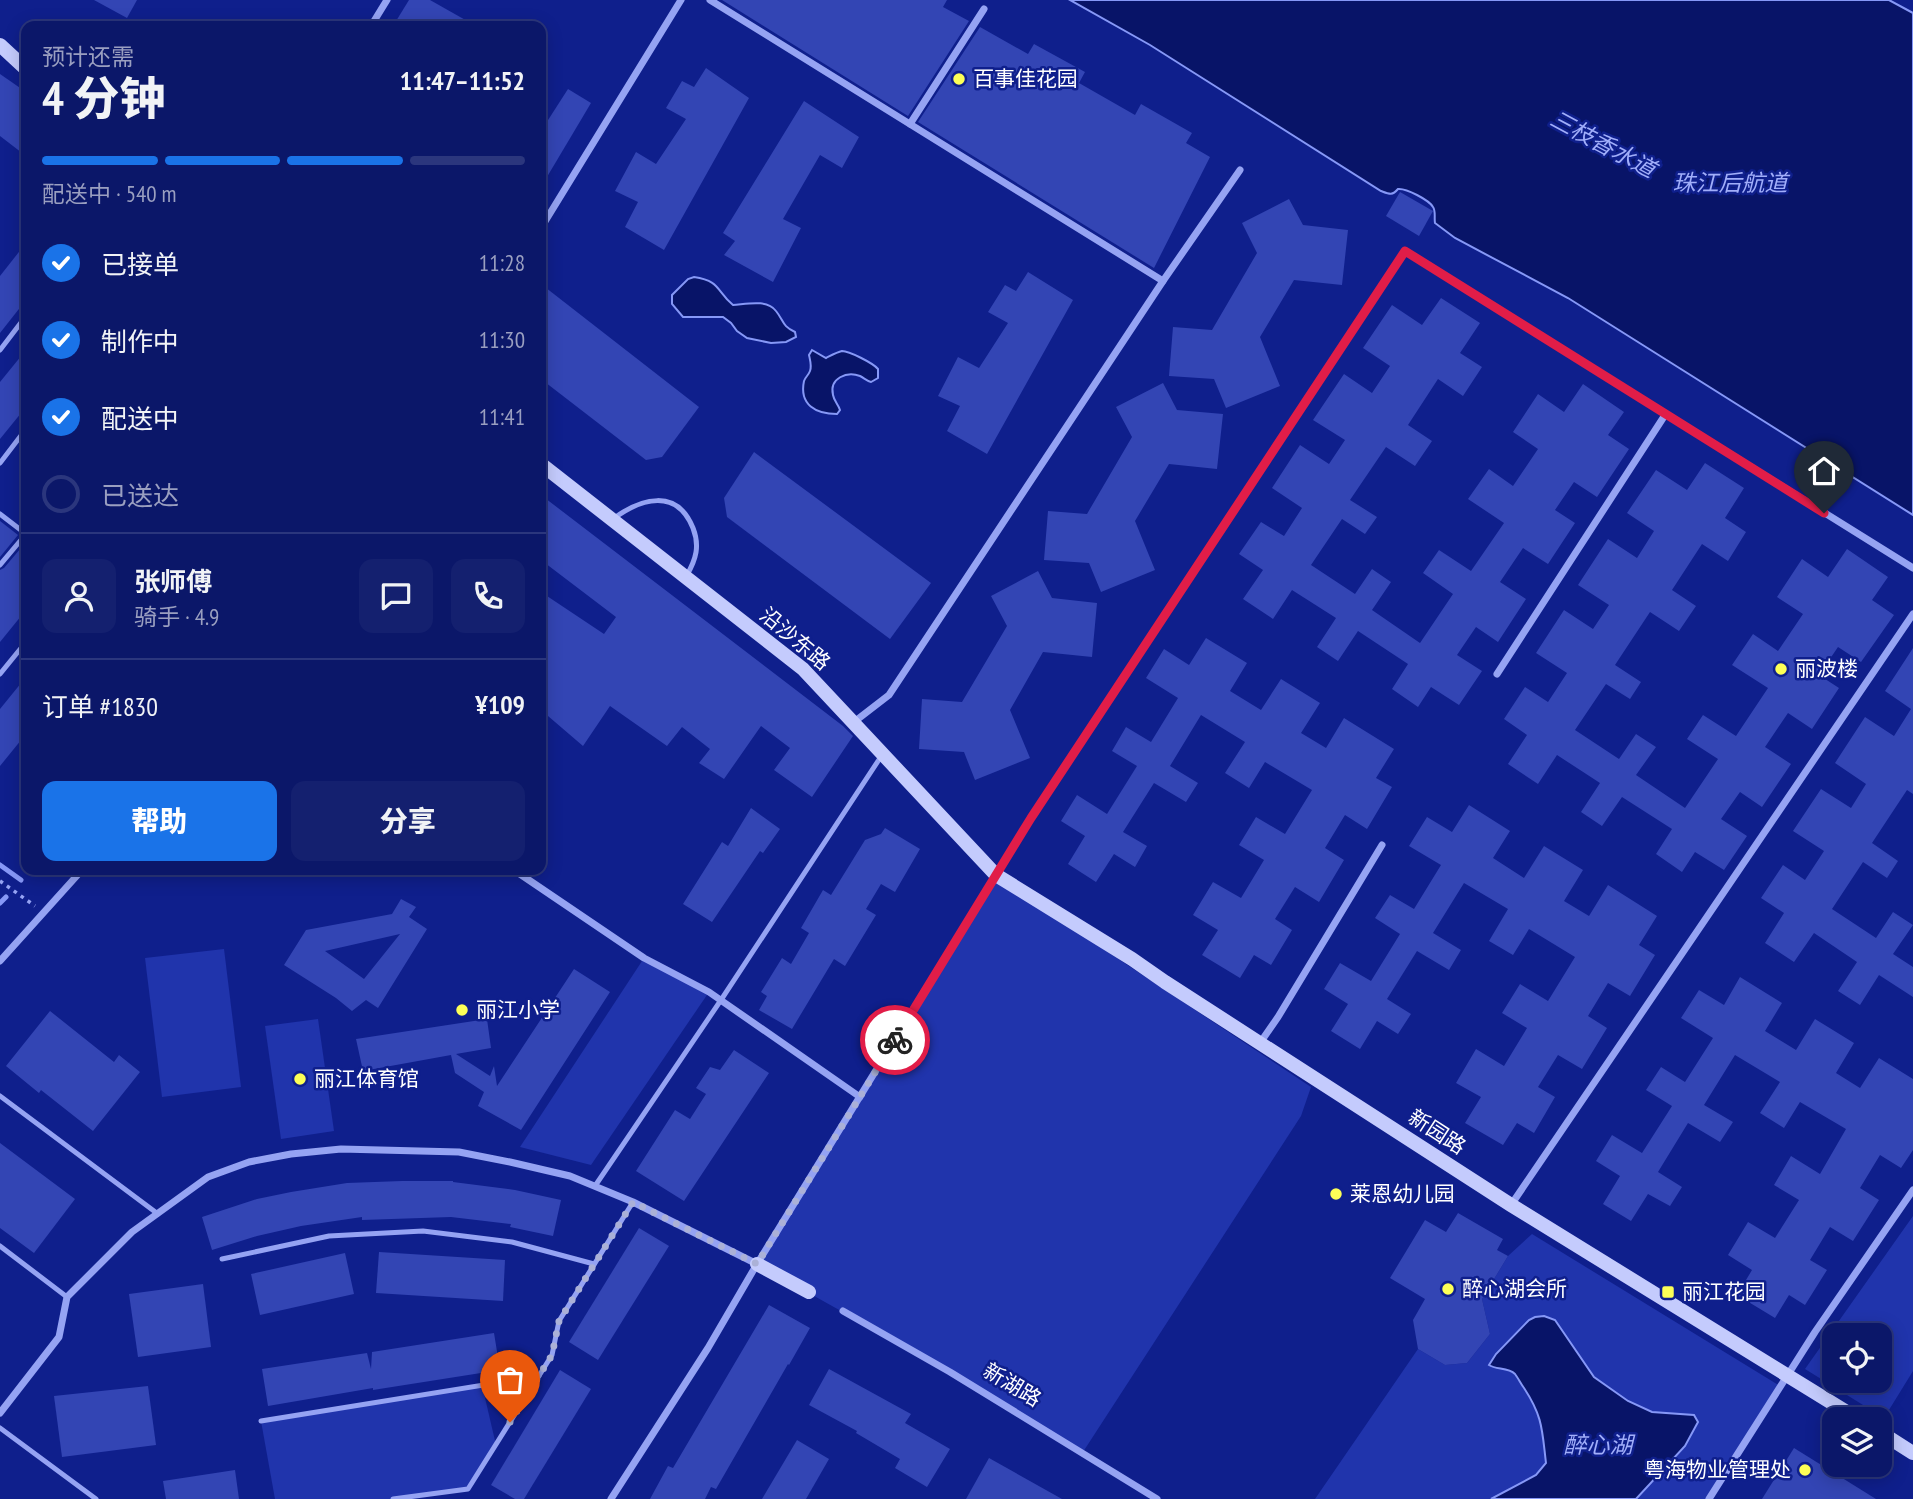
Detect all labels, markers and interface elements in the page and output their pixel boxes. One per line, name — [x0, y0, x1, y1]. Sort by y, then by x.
text: 预计还需 — [42, 42, 134, 71]
text: 11:47–11:52 — [400, 64, 525, 97]
place label: 百事佳花园 — [973, 65, 1078, 92]
text: 4 分钟 — [42, 68, 165, 128]
marker: 百事佳花园 — [951, 71, 967, 87]
water label: 三枝香水道 — [1546, 104, 1663, 185]
water label: 珠江后航道 — [1673, 168, 1791, 197]
text: 配送中 · 540 m — [42, 179, 177, 208]
icon: check — [42, 244, 80, 282]
text: 已接单 — [101, 248, 179, 281]
text: 11:28 — [479, 248, 525, 277]
icon: check — [42, 321, 80, 359]
text: 制作中 — [101, 325, 179, 358]
text: 11:30 — [479, 325, 525, 354]
icon: check — [42, 398, 80, 436]
text: 配送中 — [101, 402, 179, 435]
text: 11:41 — [479, 402, 525, 431]
pin — [1794, 441, 1854, 513]
icon: home — [1805, 452, 1843, 490]
text: 已送达 — [101, 479, 179, 512]
button: person — [42, 559, 116, 633]
button: chat — [359, 559, 433, 633]
button: phone — [451, 559, 525, 633]
text: 张师傅 — [134, 565, 212, 598]
street label: 沿沙东路 — [754, 601, 836, 676]
text: 骑手 · 4.9 — [134, 602, 219, 631]
place label: 丽波楼 — [1795, 655, 1858, 682]
marker: 丽波楼 — [1773, 661, 1789, 677]
text: ¥109 — [475, 688, 525, 721]
text: 订单 #1830 — [42, 690, 158, 723]
button: 帮助 — [42, 781, 277, 861]
button: 分享 — [291, 781, 525, 861]
place label: 丽江小学 — [476, 996, 560, 1023]
marker: 丽江小学 — [454, 1002, 470, 1018]
courier — [860, 1005, 930, 1075]
icon: bike — [876, 1021, 914, 1059]
place label: 丽江体育馆 — [314, 1065, 419, 1092]
marker: 丽江体育馆 — [292, 1071, 308, 1087]
street label: 新园路 — [1404, 1103, 1471, 1160]
place label: 莱恩幼儿园 — [1350, 1180, 1455, 1207]
marker: 莱恩幼儿园 — [1328, 1186, 1344, 1202]
place label: 醉心湖会所 — [1462, 1275, 1567, 1302]
place label: 丽江花园 — [1682, 1278, 1766, 1305]
marker: 醉心湖会所 — [1440, 1281, 1456, 1297]
marker: 丽江花园 — [1660, 1284, 1676, 1300]
map controls — [1822, 1323, 1892, 1477]
button: locate — [1822, 1323, 1892, 1393]
pin — [480, 1350, 540, 1422]
street label: 新湖路 — [978, 1357, 1046, 1412]
icon: bag — [491, 1361, 529, 1399]
button: layers — [1822, 1407, 1892, 1477]
water label: 醉心湖 — [1564, 1430, 1636, 1459]
place label: 粤海物业管理处 — [1644, 1456, 1791, 1483]
marker: 粤海物业管理处 — [1797, 1462, 1813, 1478]

